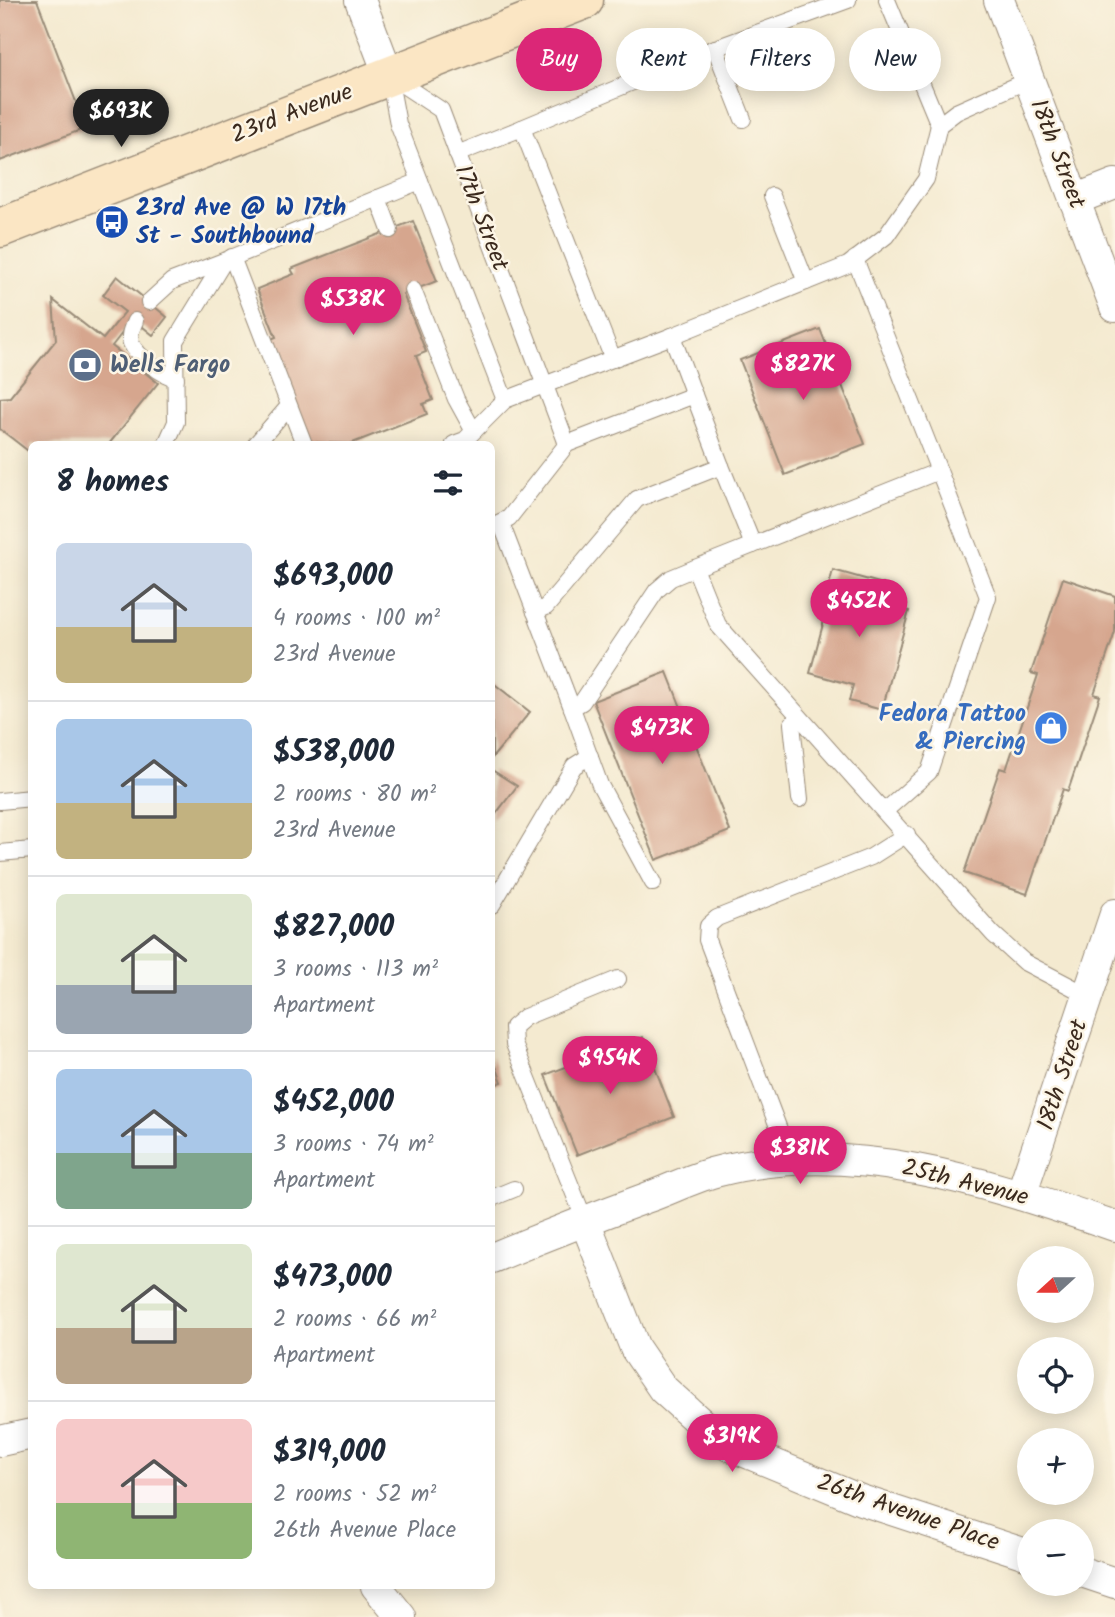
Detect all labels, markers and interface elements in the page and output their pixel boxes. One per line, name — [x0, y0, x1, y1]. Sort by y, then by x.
chip: Buy — [516, 28, 602, 91]
chip: Rent — [616, 28, 711, 91]
chip: Filters — [725, 28, 835, 91]
chip: New — [849, 28, 941, 91]
street label: 23rd Avenue — [225, 73, 359, 155]
pin: $693K — [72, 90, 170, 149]
text: $693K — [89, 94, 153, 130]
street label: 18th Street — [1018, 94, 1096, 215]
street label: 17th Street — [443, 159, 519, 278]
place label: 23rd Ave @ W 17th St - Southbound — [136, 189, 346, 256]
bus stop icon: 23rd Ave @ W 17th St - Southbound — [93, 203, 131, 241]
pin: $538K — [304, 278, 402, 337]
text: $538K — [320, 282, 386, 318]
pin: $827K — [754, 342, 852, 402]
bank icon: Wells Fargo — [66, 346, 104, 384]
place label: Wells Fargo — [110, 346, 230, 385]
text: $827K — [770, 347, 836, 383]
text: 8 homes — [56, 459, 169, 507]
icon: filters — [429, 464, 467, 502]
text: $693,000 — [273, 553, 393, 601]
icon: home — [112, 571, 196, 655]
pin: $452K — [810, 580, 908, 639]
text: $452K — [826, 584, 892, 620]
text: 4 rooms · 100 m² — [273, 601, 440, 637]
text: 23rd Avenue — [273, 637, 396, 673]
place label: Fedora Tattoo & Piercing — [878, 695, 1026, 762]
pin: $473K — [613, 706, 711, 766]
shop icon: Fedora Tattoo & Piercing — [1032, 709, 1070, 747]
text: $473K — [630, 711, 694, 747]
text: $538,000 — [273, 729, 394, 777]
icon: home — [112, 747, 196, 831]
text: 2 rooms · 80 m² — [273, 777, 436, 813]
text: 23rd Avenue — [273, 813, 396, 849]
text: $827,000 — [273, 904, 394, 952]
icon: home — [112, 922, 196, 1006]
text: 3 rooms · 113 m² — [273, 952, 438, 988]
text: Apartment — [273, 988, 375, 1024]
street label: 18th Street — [1027, 1014, 1099, 1136]
pin: $954K — [561, 1036, 659, 1096]
text: $954K — [578, 1041, 642, 1077]
text: $452,000 — [273, 1079, 394, 1127]
icon: home — [112, 1097, 196, 1181]
pin: $381K — [751, 1126, 849, 1186]
text: 3 rooms · 74 m² — [273, 1127, 434, 1163]
text: $381K — [770, 1131, 830, 1167]
street label: 25th Avenue — [898, 1148, 1033, 1218]
text: Apartment — [273, 1163, 375, 1199]
north arrow — [1017, 1246, 1094, 1323]
map controls — [1017, 1246, 1094, 1596]
text: $473,000 — [273, 1254, 392, 1302]
icon: home — [112, 1272, 196, 1356]
text: 2 rooms · 66 m² — [273, 1302, 436, 1338]
button: locate — [1017, 1337, 1094, 1414]
text: Apartment — [273, 1338, 375, 1374]
pin: $319K — [683, 1414, 781, 1474]
text: $319K — [703, 1419, 761, 1455]
button: + — [1017, 1428, 1094, 1505]
text: $319,000 — [273, 1429, 385, 1477]
icon: home — [112, 1447, 196, 1531]
street label: 26th Avenue Place — [811, 1463, 1005, 1563]
text: 2 rooms · 52 m² — [273, 1477, 436, 1513]
text: 26th Avenue Place — [273, 1513, 456, 1549]
button: − — [1017, 1519, 1094, 1596]

